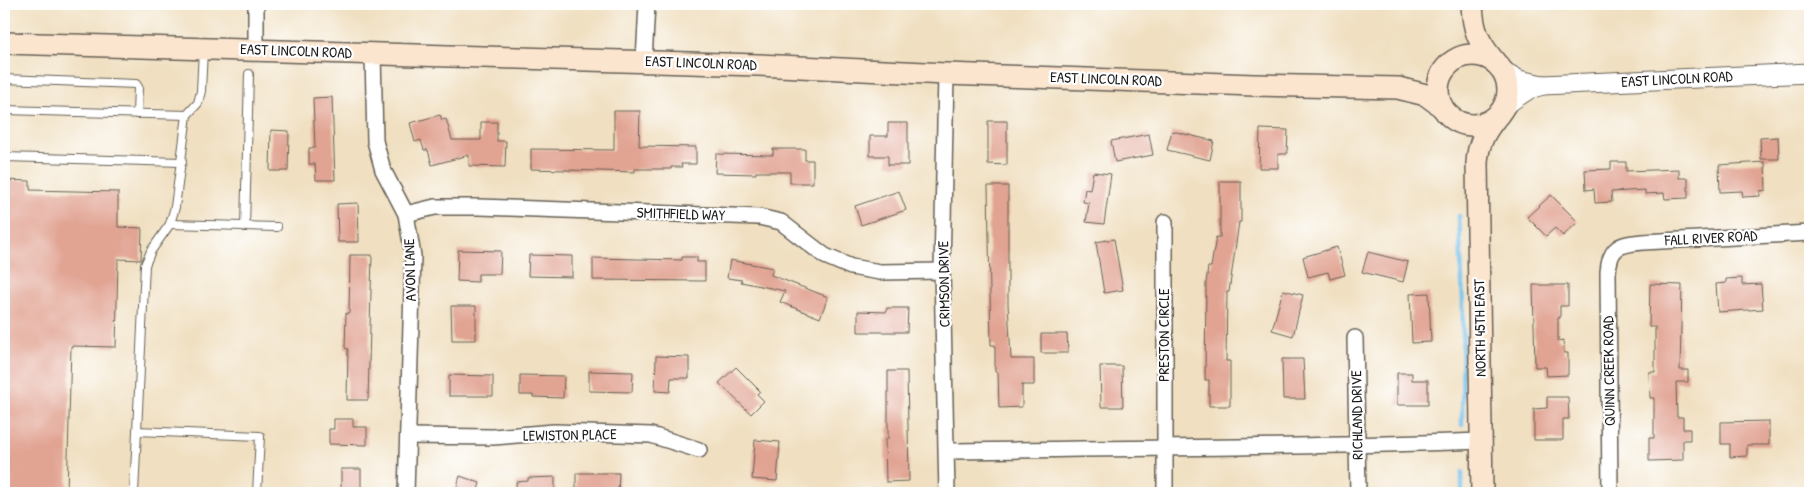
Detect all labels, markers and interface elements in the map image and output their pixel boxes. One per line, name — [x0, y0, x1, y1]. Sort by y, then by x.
street label: EAST LINCOLN ROAD — [240, 38, 353, 63]
street label: EAST LINCOLN ROAD — [645, 50, 758, 75]
street label: EAST LINCOLN ROAD — [1621, 65, 1734, 92]
street label: EAST LINCOLN ROAD — [1050, 66, 1163, 91]
street label: SMITHFIELD WAY — [636, 201, 726, 226]
street label: FALL RIVER ROAD — [1663, 225, 1759, 250]
street label: AVON LANE — [398, 238, 421, 302]
street label: CRIMSON DRIVE — [932, 240, 955, 328]
street label: NORTH 45TH EAST — [1468, 278, 1491, 377]
street label: PRESTON CIRCLE — [1153, 288, 1174, 382]
street label: QUINN CREEK ROAD — [1597, 315, 1620, 426]
street label: RICHLAND DRIVE — [1345, 370, 1368, 460]
street label: LEWISTON PLACE — [523, 423, 617, 446]

